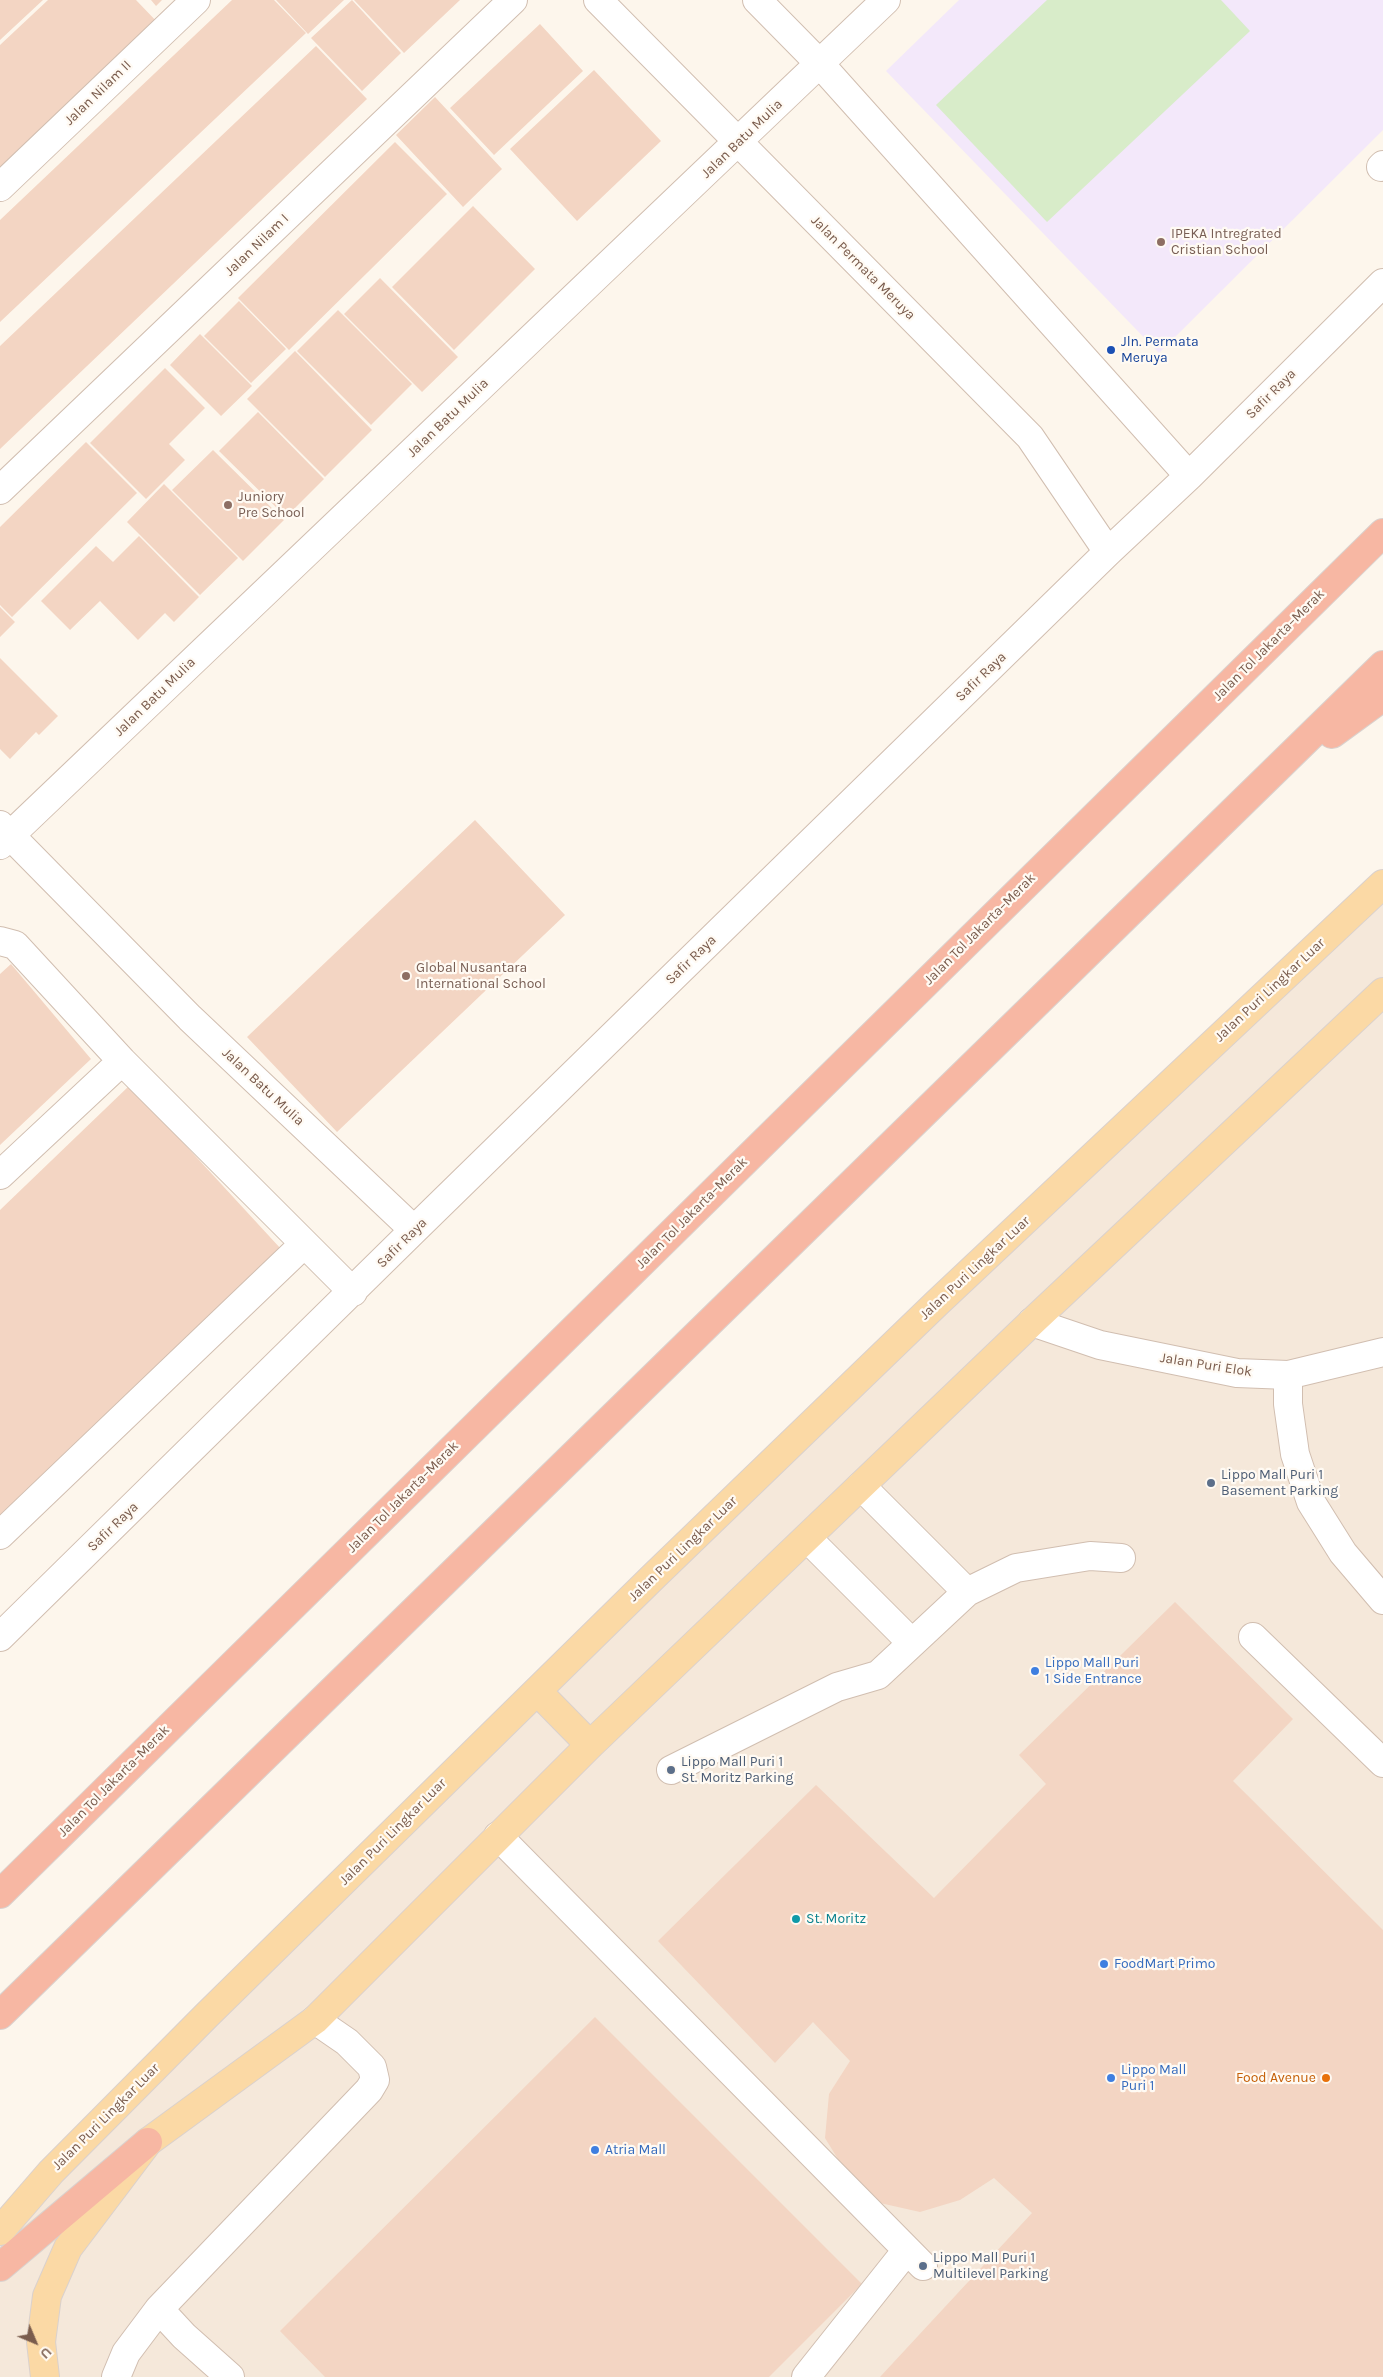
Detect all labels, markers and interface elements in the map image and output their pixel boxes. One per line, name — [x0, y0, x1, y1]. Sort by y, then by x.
street label: Jalan Nilam II — [61, 57, 135, 129]
street label: Jalan Batu Mulia — [698, 96, 786, 182]
street label: Jalan Nilam I — [222, 210, 292, 280]
street label: Jalan Permata Meruya — [807, 212, 919, 324]
place label: IPEKA Intregrated Cristian School — [1171, 226, 1282, 258]
marker: IPEKA Intregrated Cristian School — [1155, 236, 1167, 248]
place label: Jln. Permata Meruya — [1121, 334, 1199, 367]
marker: Jln. Permata Meruya — [1105, 344, 1117, 356]
street label: Safir Raya — [1242, 365, 1300, 423]
street label: Jalan Batu Mulia — [404, 375, 492, 461]
place label: Juniory Pre School — [238, 489, 305, 522]
marker: Juniory Pre School — [222, 499, 234, 511]
street label: Jalan Tol Jakarta–Merak — [1210, 586, 1328, 704]
street label: Safir Raya — [952, 649, 1010, 705]
street label: Jalan Batu Mulia — [111, 654, 199, 740]
street label: Jalan Tol Jakarta–Merak — [921, 870, 1039, 988]
street label: Safir Raya — [662, 932, 720, 988]
street label: Jalan Puri Lingkar Luar — [1211, 935, 1329, 1045]
place label: Global Nusantara International School — [416, 960, 546, 992]
marker: Global Nusantara International School — [400, 970, 412, 982]
street label: Jalan Batu Mulia — [218, 1045, 308, 1129]
street label: Jalan Tol Jakarta–Merak — [633, 1154, 751, 1272]
street label: Jalan Puri Lingkar Luar — [916, 1213, 1034, 1323]
street label: Safir Raya — [373, 1214, 431, 1272]
street label: Jalan Puri Elok — [1159, 1349, 1253, 1381]
street label: Jalan Tol Jakarta–Merak — [344, 1438, 462, 1556]
place label: Lippo Mall Puri 1 Basement Parking — [1221, 1467, 1338, 1500]
marker: Lippo Mall Puri 1 Basement Parking — [1205, 1477, 1217, 1489]
street label: Jalan Puri Lingkar Luar — [625, 1493, 741, 1605]
street label: Safir Raya — [84, 1499, 142, 1555]
place label: Lippo Mall Puri 1 Side Entrance — [1045, 1655, 1142, 1688]
marker: Lippo Mall Puri 1 Side Entrance — [1029, 1665, 1041, 1677]
street label: Jalan Tol Jakarta–Merak — [55, 1722, 173, 1840]
place label: Lippo Mall Puri 1 St. Moritz Parking — [681, 1754, 793, 1786]
marker: Lippo Mall Puri 1 St. Moritz Parking — [665, 1764, 677, 1776]
street label: Jalan Puri Lingkar Luar — [336, 1775, 450, 1889]
place label: St. Moritz — [806, 1911, 866, 1927]
marker: St. Moritz — [790, 1913, 802, 1925]
place label: FoodMart Primo — [1114, 1956, 1215, 1972]
marker: FoodMart Primo — [1098, 1958, 1110, 1970]
street label: Jalan Puri Lingkar Luar — [49, 2060, 163, 2174]
place label: Lippo Mall Puri 1 — [1121, 2062, 1186, 2094]
place label: Food Avenue — [1236, 2070, 1316, 2086]
marker: Lippo Mall Puri 1 — [1105, 2072, 1117, 2084]
marker: Food Avenue — [1320, 2072, 1332, 2084]
place label: Atria Mall — [605, 2142, 666, 2158]
marker: Atria Mall — [589, 2144, 601, 2156]
place label: Lippo Mall Puri 1 Multilevel Parking — [933, 2250, 1048, 2282]
marker: Lippo Mall Puri 1 Multilevel Parking — [917, 2260, 929, 2272]
north arrow — [10, 2317, 60, 2367]
text: U — [37, 2344, 55, 2362]

